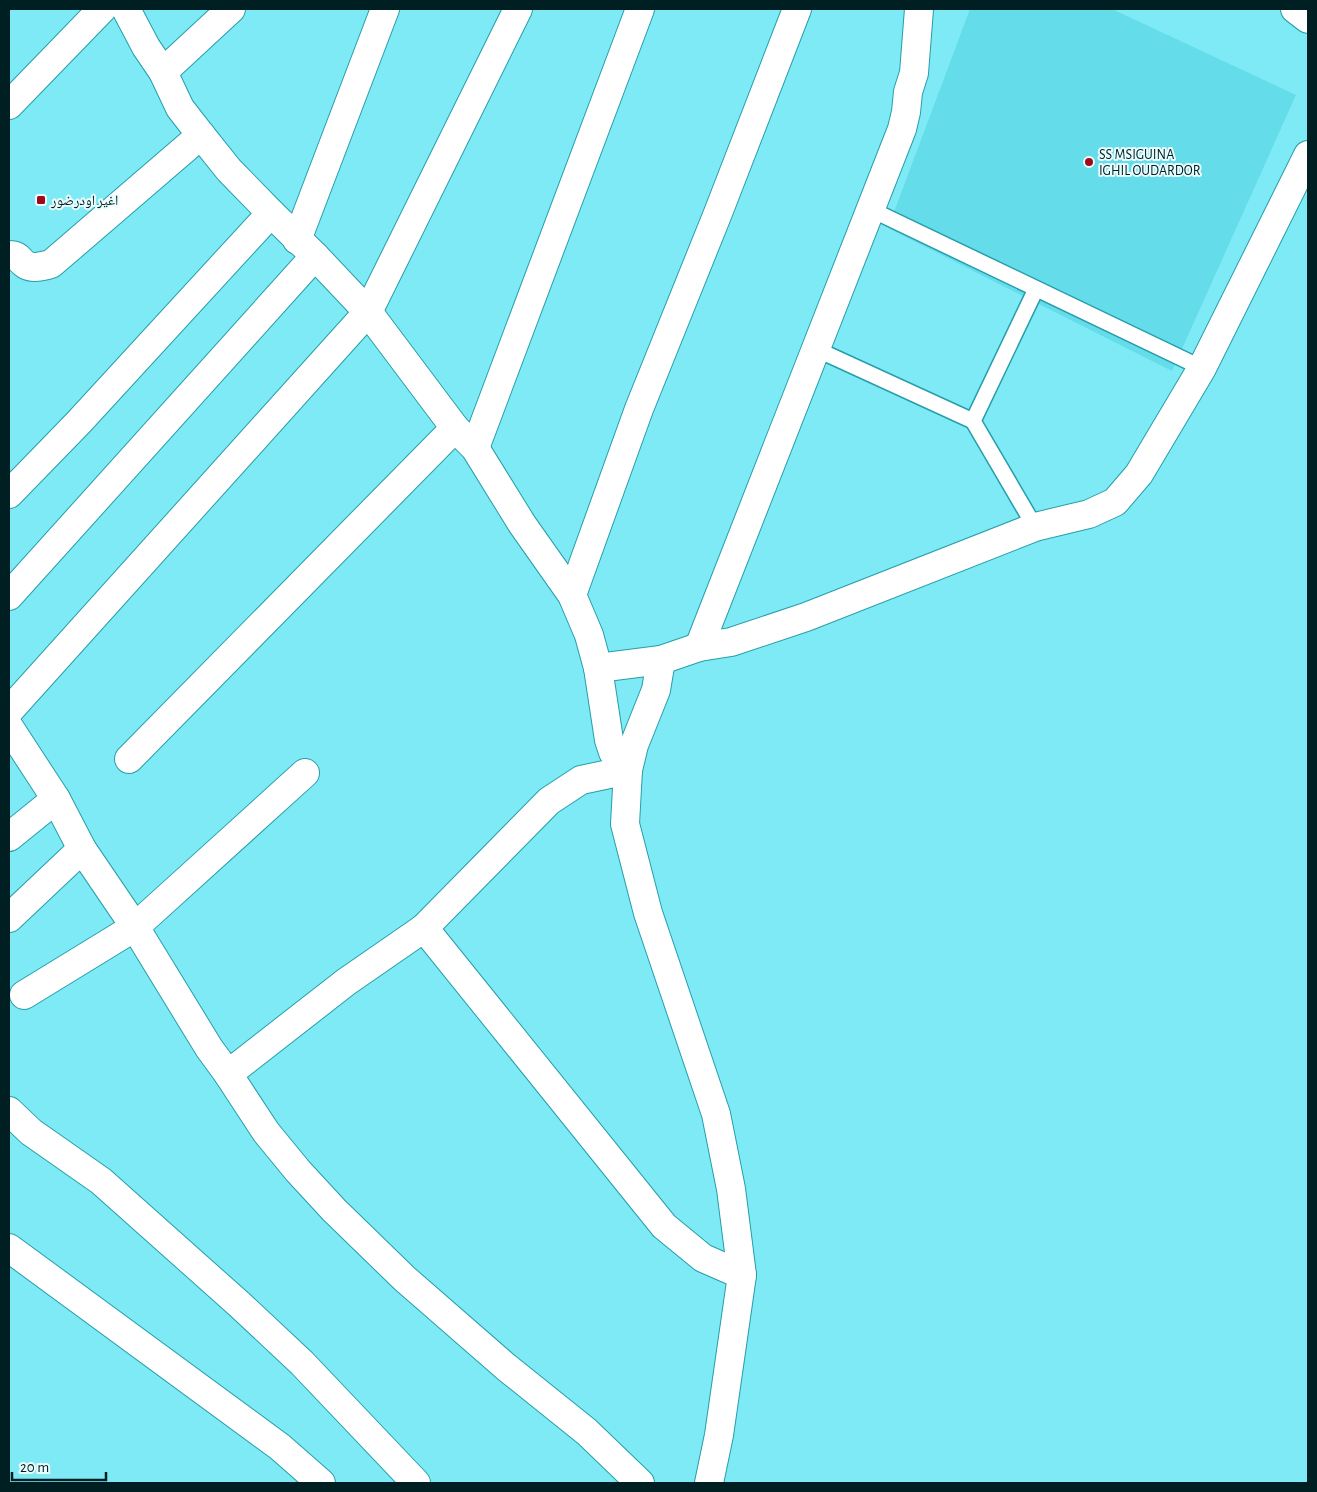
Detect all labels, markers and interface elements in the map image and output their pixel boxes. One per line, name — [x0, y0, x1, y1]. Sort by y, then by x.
place label: SS MSIGUINA IGHIL OUDARDOR — [1099, 148, 1201, 178]
marker: SS MSIGUINA IGHIL OUDARDOR — [1083, 156, 1095, 168]
marker: اغير اودرضور — [35, 194, 47, 206]
place label: اغير اودرضور — [50, 194, 118, 209]
scale bar — [12, 1450, 106, 1482]
text: 20 m — [20, 1460, 49, 1475]

